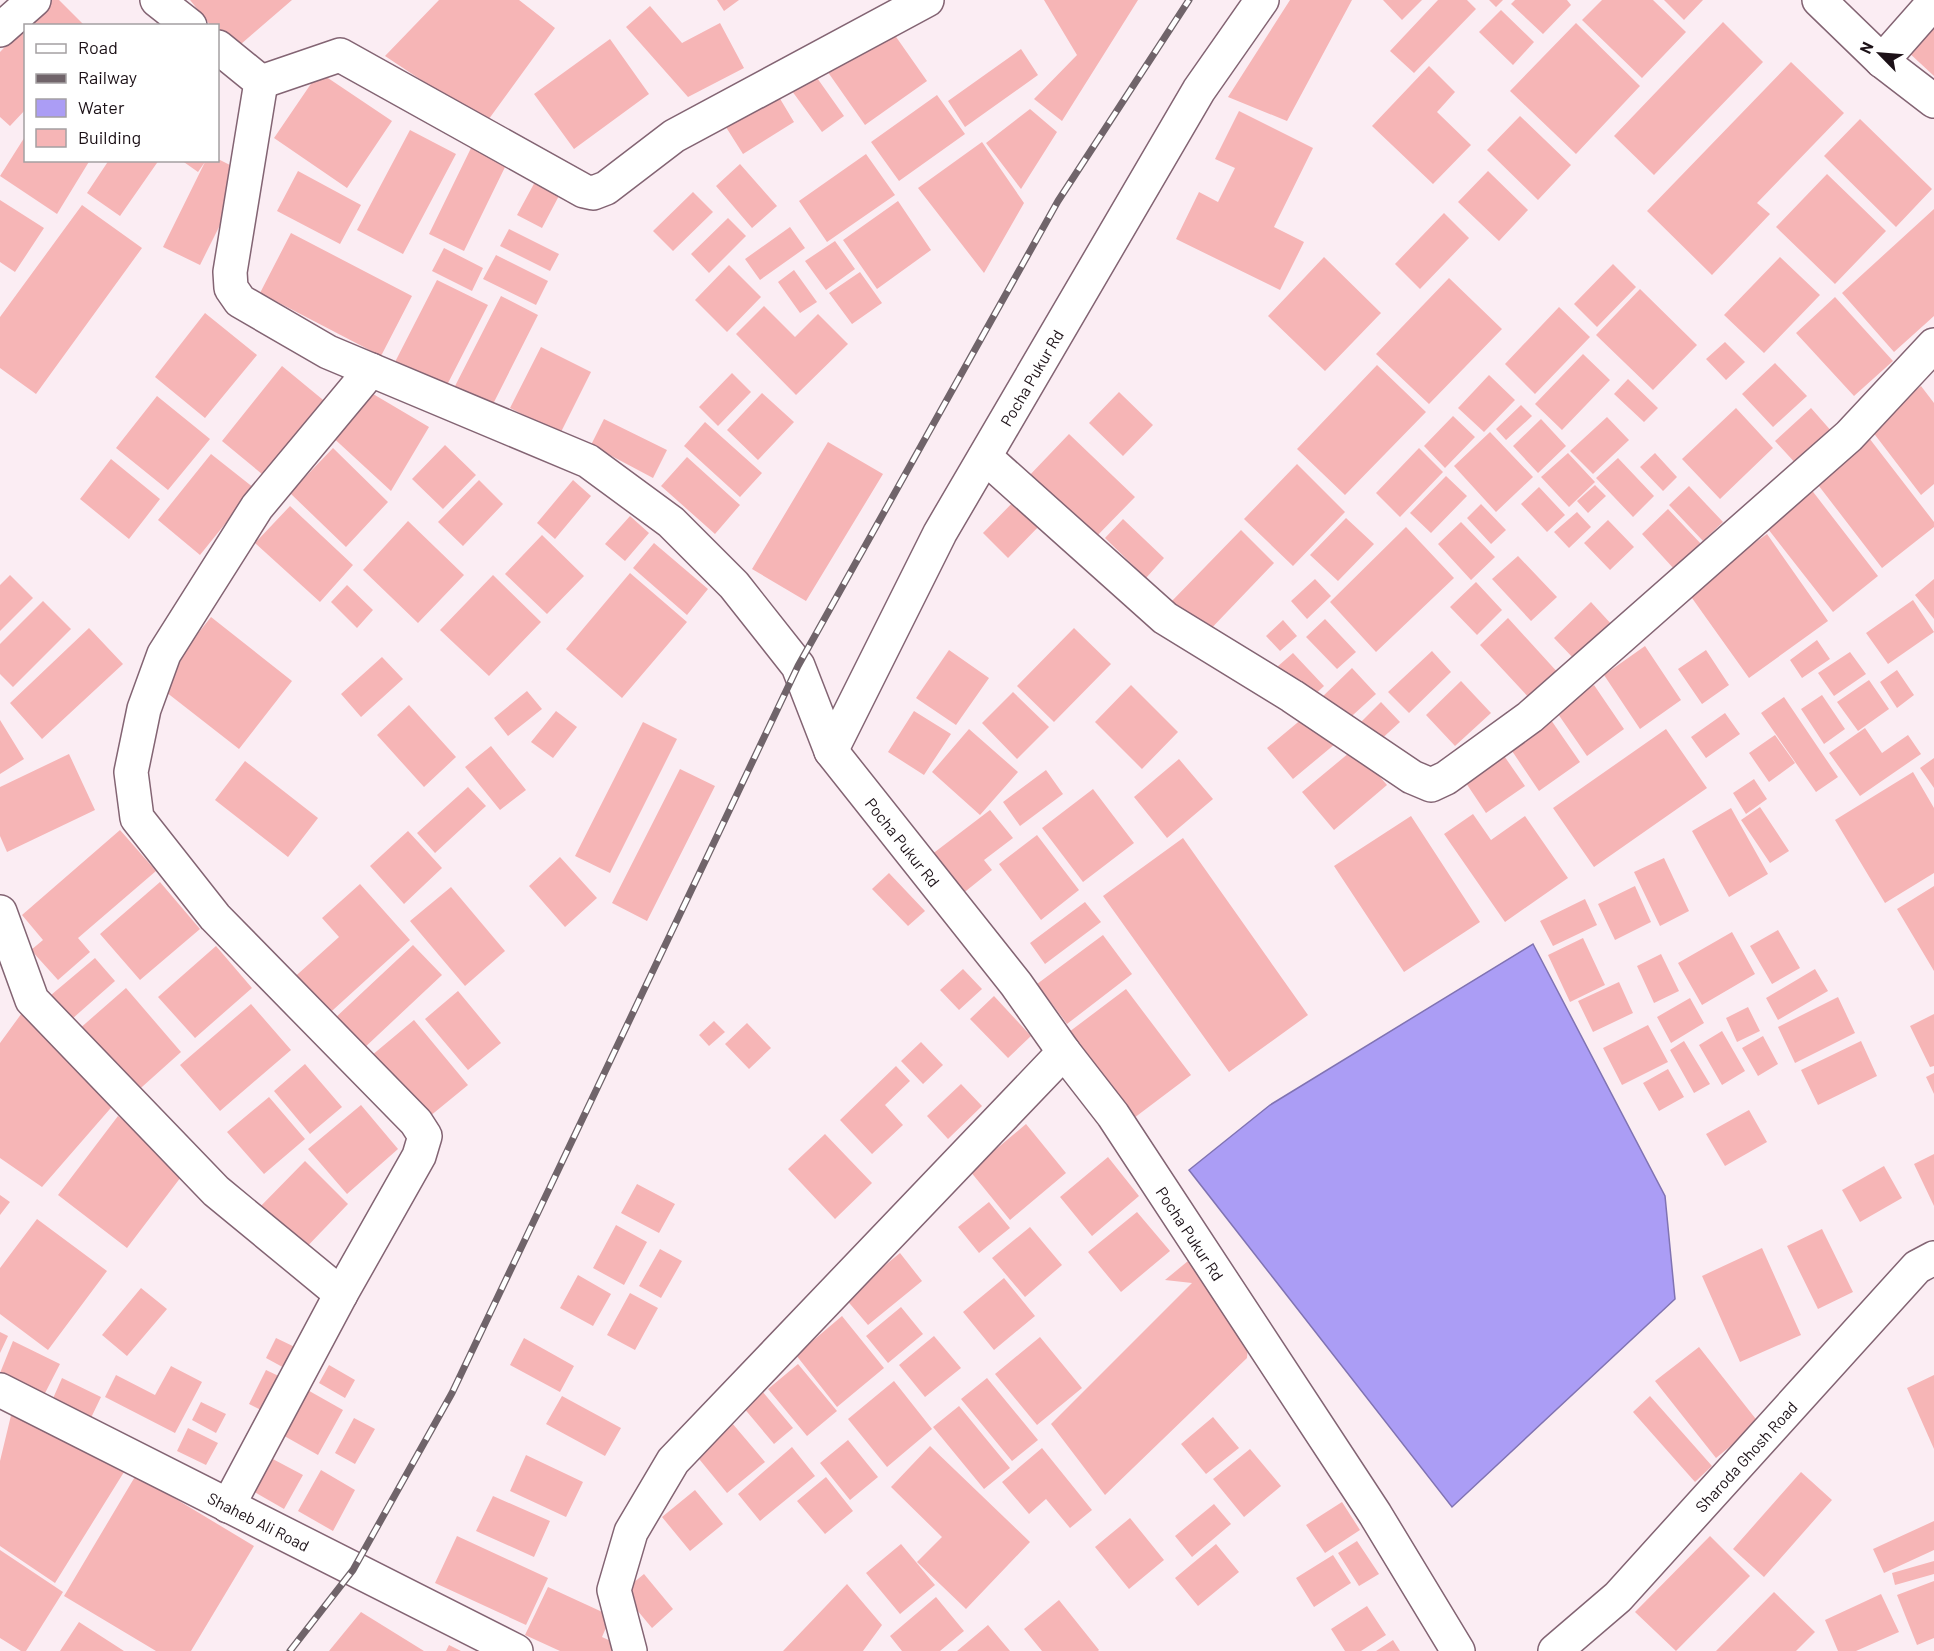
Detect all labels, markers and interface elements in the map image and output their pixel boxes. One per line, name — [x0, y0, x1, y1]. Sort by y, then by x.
legend — [24, 24, 219, 162]
north arrow — [1850, 24, 1910, 84]
text: Road — [78, 36, 118, 58]
text: N — [1855, 39, 1877, 56]
text: Railway — [78, 66, 137, 88]
text: Water — [78, 96, 125, 118]
text: Building — [78, 126, 141, 148]
street label: Pocha Pukur Rd — [995, 326, 1067, 429]
street label: Pocha Pukur Rd — [862, 794, 944, 890]
street label: Pocha Pukur Rd — [1153, 1183, 1228, 1284]
street label: Sharoda Ghosh Road — [1691, 1397, 1801, 1515]
street label: Shaheb Ali Road — [205, 1487, 313, 1554]

